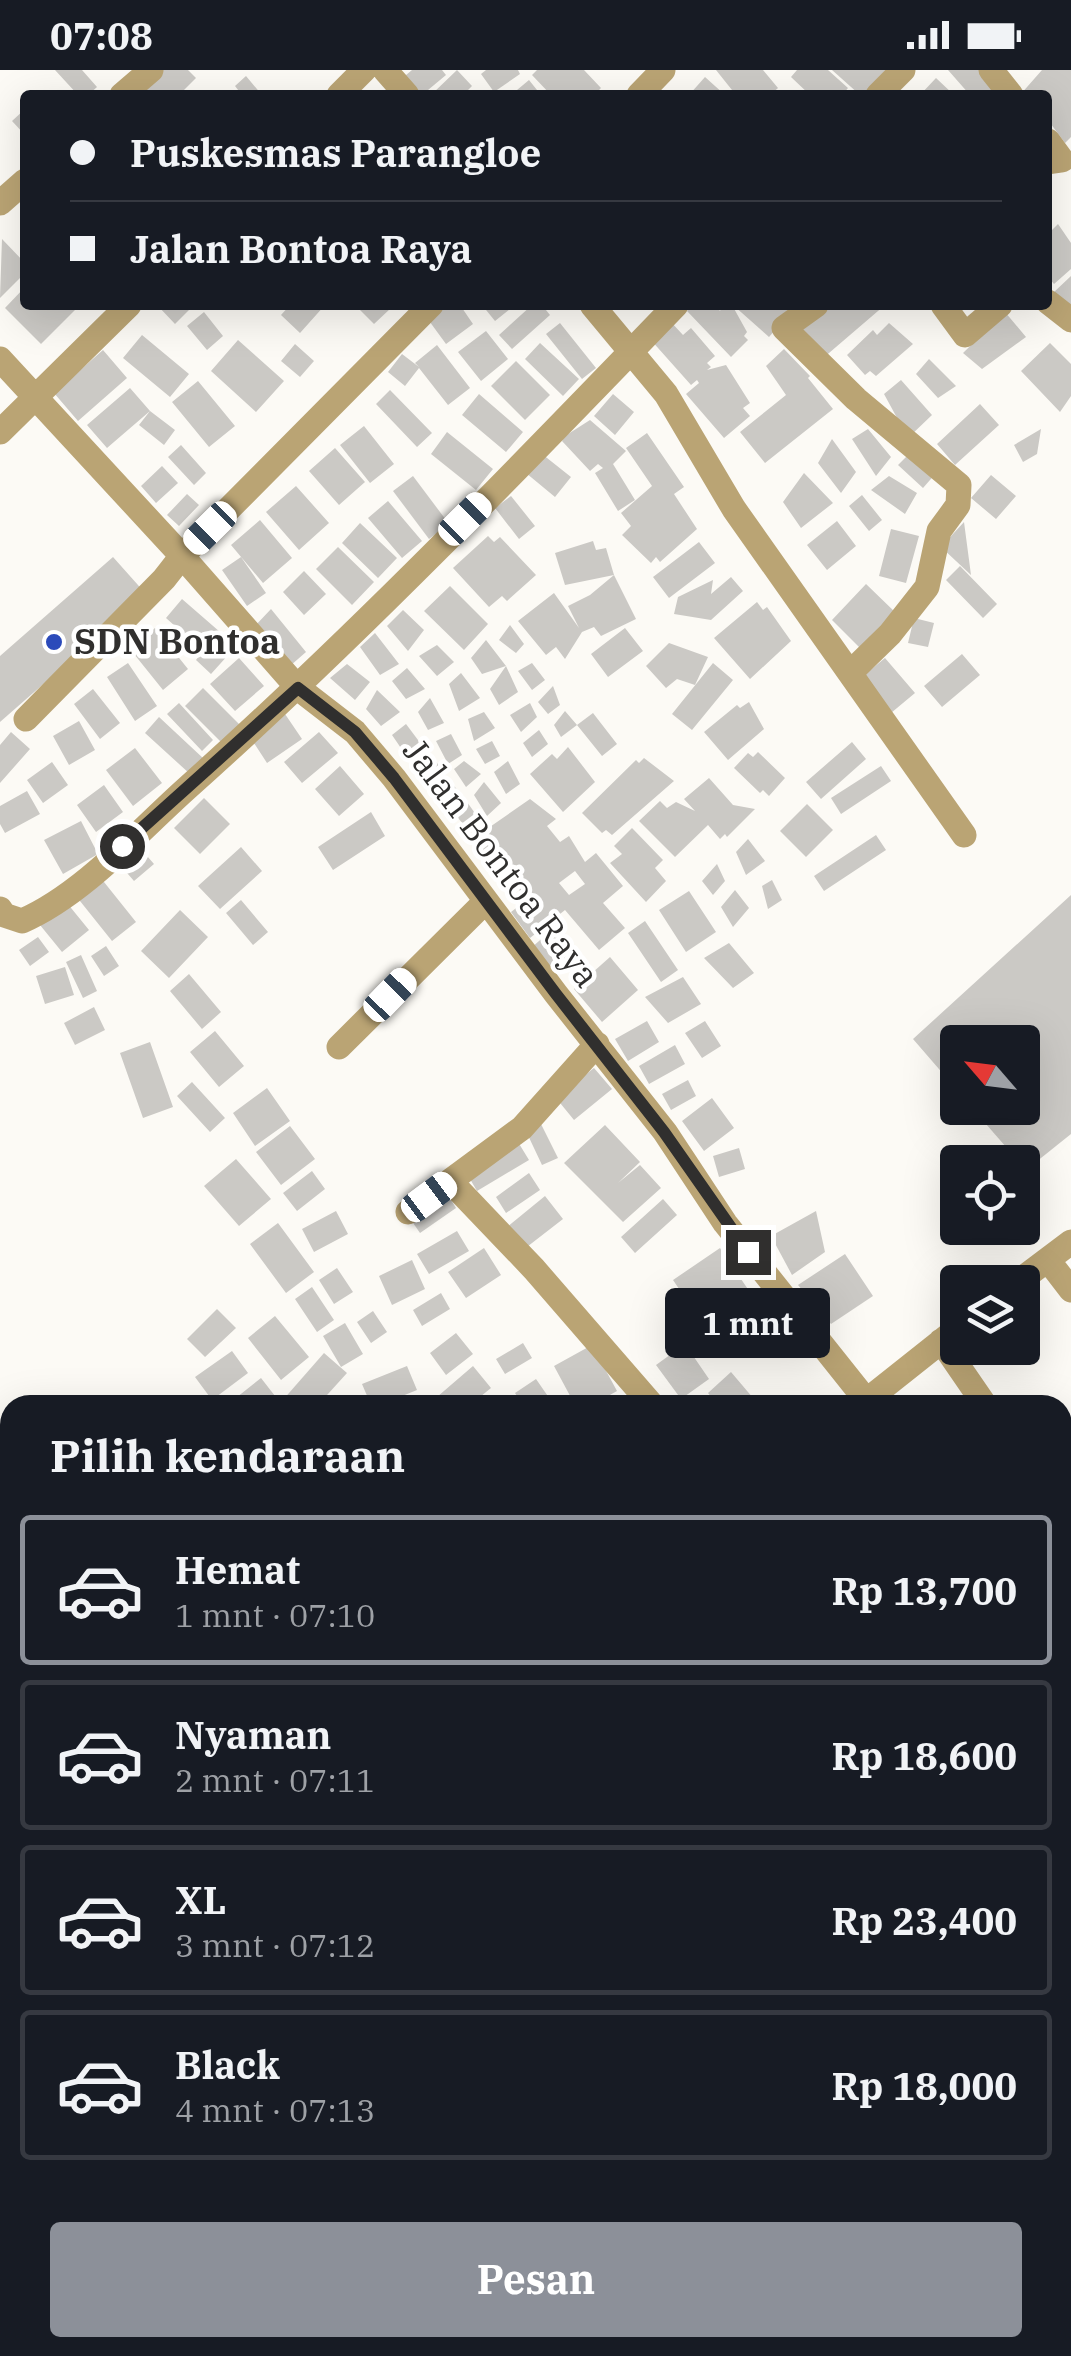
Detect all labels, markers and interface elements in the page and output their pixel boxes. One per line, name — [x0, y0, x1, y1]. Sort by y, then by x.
text: 07:08 — [50, 11, 153, 60]
text: Puskesmas Parangloe — [130, 128, 541, 177]
text: Jalan Bontoa Raya — [130, 224, 472, 273]
car — [433, 487, 497, 551]
car — [178, 496, 242, 560]
place label: SDN Bontoa — [74, 618, 280, 664]
marker: SDN Bontoa — [43, 631, 65, 653]
street label: Jalan Bontoa Raya — [393, 729, 610, 996]
route start — [100, 824, 145, 869]
car — [358, 963, 422, 1027]
north arrow — [940, 1025, 1040, 1125]
map controls — [940, 1025, 1040, 1365]
button: locate — [940, 1145, 1040, 1245]
car — [396, 1167, 462, 1227]
route end — [726, 1230, 771, 1275]
button: layers — [940, 1265, 1040, 1365]
callout: 1 mnt — [666, 1287, 830, 1357]
text: 1 mnt — [702, 1302, 793, 1344]
text: Pilih kendaraan — [50, 1426, 405, 1484]
icon: car — [55, 1545, 145, 1635]
text: Hemat — [175, 1545, 300, 1594]
text: Rp 13,700 — [831, 1566, 1017, 1615]
text: 1 mnt · 07:10 — [175, 1594, 375, 1636]
icon: car — [55, 1710, 145, 1800]
text: Nyaman — [175, 1710, 332, 1759]
text: Rp 18,600 — [831, 1731, 1017, 1780]
text: 2 mnt · 07:11 — [175, 1759, 375, 1801]
icon: car — [55, 1875, 145, 1965]
text: XL — [175, 1875, 226, 1924]
text: Rp 23,400 — [831, 1896, 1017, 1945]
text: 3 mnt · 07:12 — [175, 1924, 375, 1966]
icon: car — [55, 2040, 145, 2130]
text: Black — [175, 2040, 280, 2089]
text: Rp 18,000 — [831, 2061, 1017, 2110]
text: 4 mnt · 07:13 — [175, 2089, 375, 2131]
button: Pesan — [50, 2222, 1022, 2337]

